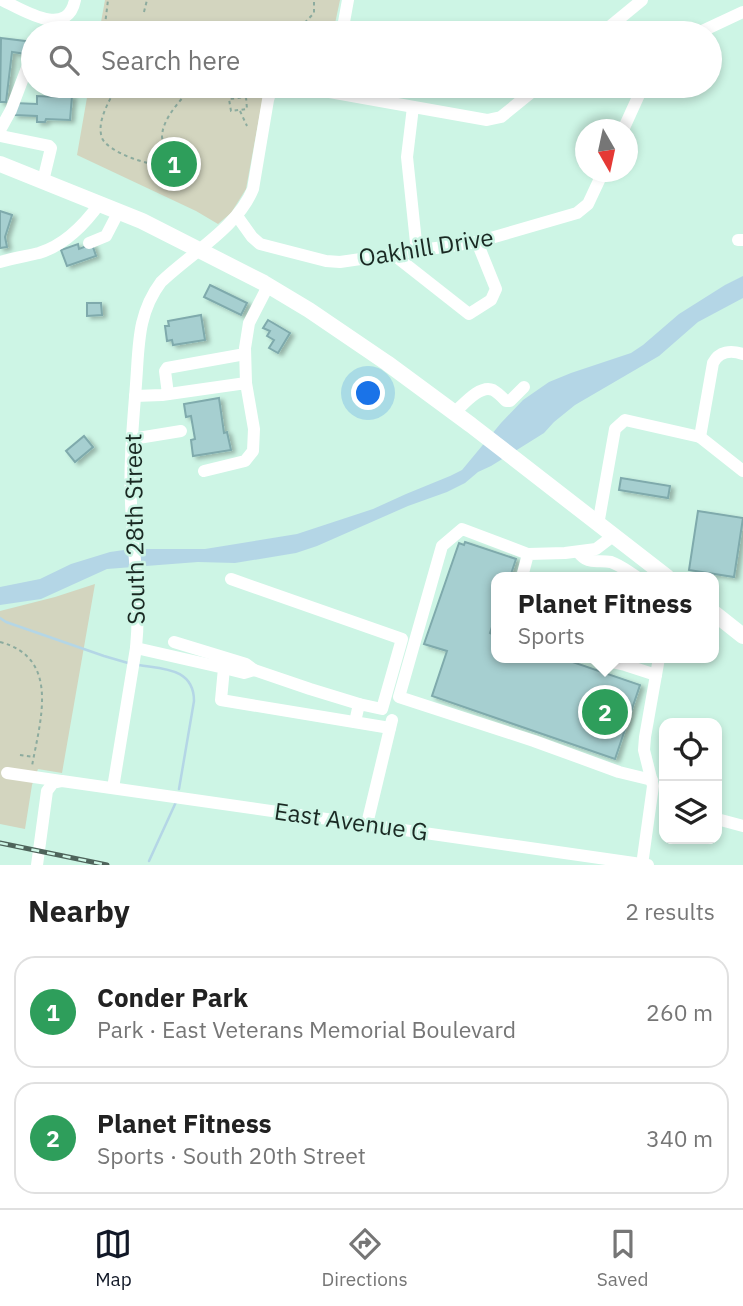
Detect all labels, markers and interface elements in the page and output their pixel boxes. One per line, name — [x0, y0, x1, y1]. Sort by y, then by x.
search box — [21, 21, 722, 98]
icon: search — [45, 41, 83, 79]
text: Search here — [101, 43, 240, 77]
north arrow — [575, 119, 638, 182]
pin: 1 — [151, 138, 197, 190]
street label: Oakhill Drive — [356, 221, 496, 273]
your location — [351, 376, 385, 410]
street label: South 28th Street — [116, 433, 152, 625]
popup — [491, 572, 719, 663]
text: Planet Fitness — [518, 586, 692, 620]
text: Sports — [518, 620, 585, 650]
pin: 2 — [582, 686, 628, 738]
map controls — [659, 718, 722, 844]
button: locate — [659, 718, 722, 781]
button: layers — [659, 781, 722, 844]
street label: East Avenue G — [272, 794, 430, 848]
text: Nearby — [28, 891, 130, 930]
text: 2 results — [625, 896, 715, 926]
text: Conder Park — [97, 980, 248, 1014]
text: 1 — [46, 997, 60, 1027]
text: 260 m — [646, 997, 713, 1027]
text: Park · East Veterans Memorial Boulevard — [97, 1014, 516, 1044]
text: Planet Fitness — [97, 1106, 272, 1140]
text: 2 — [46, 1123, 60, 1153]
text: 340 m — [646, 1123, 713, 1153]
text: Sports · South 20th Street — [97, 1140, 366, 1170]
tab: Map — [94, 1225, 132, 1291]
tab: Directions — [321, 1225, 408, 1291]
tab: Saved — [597, 1225, 649, 1291]

